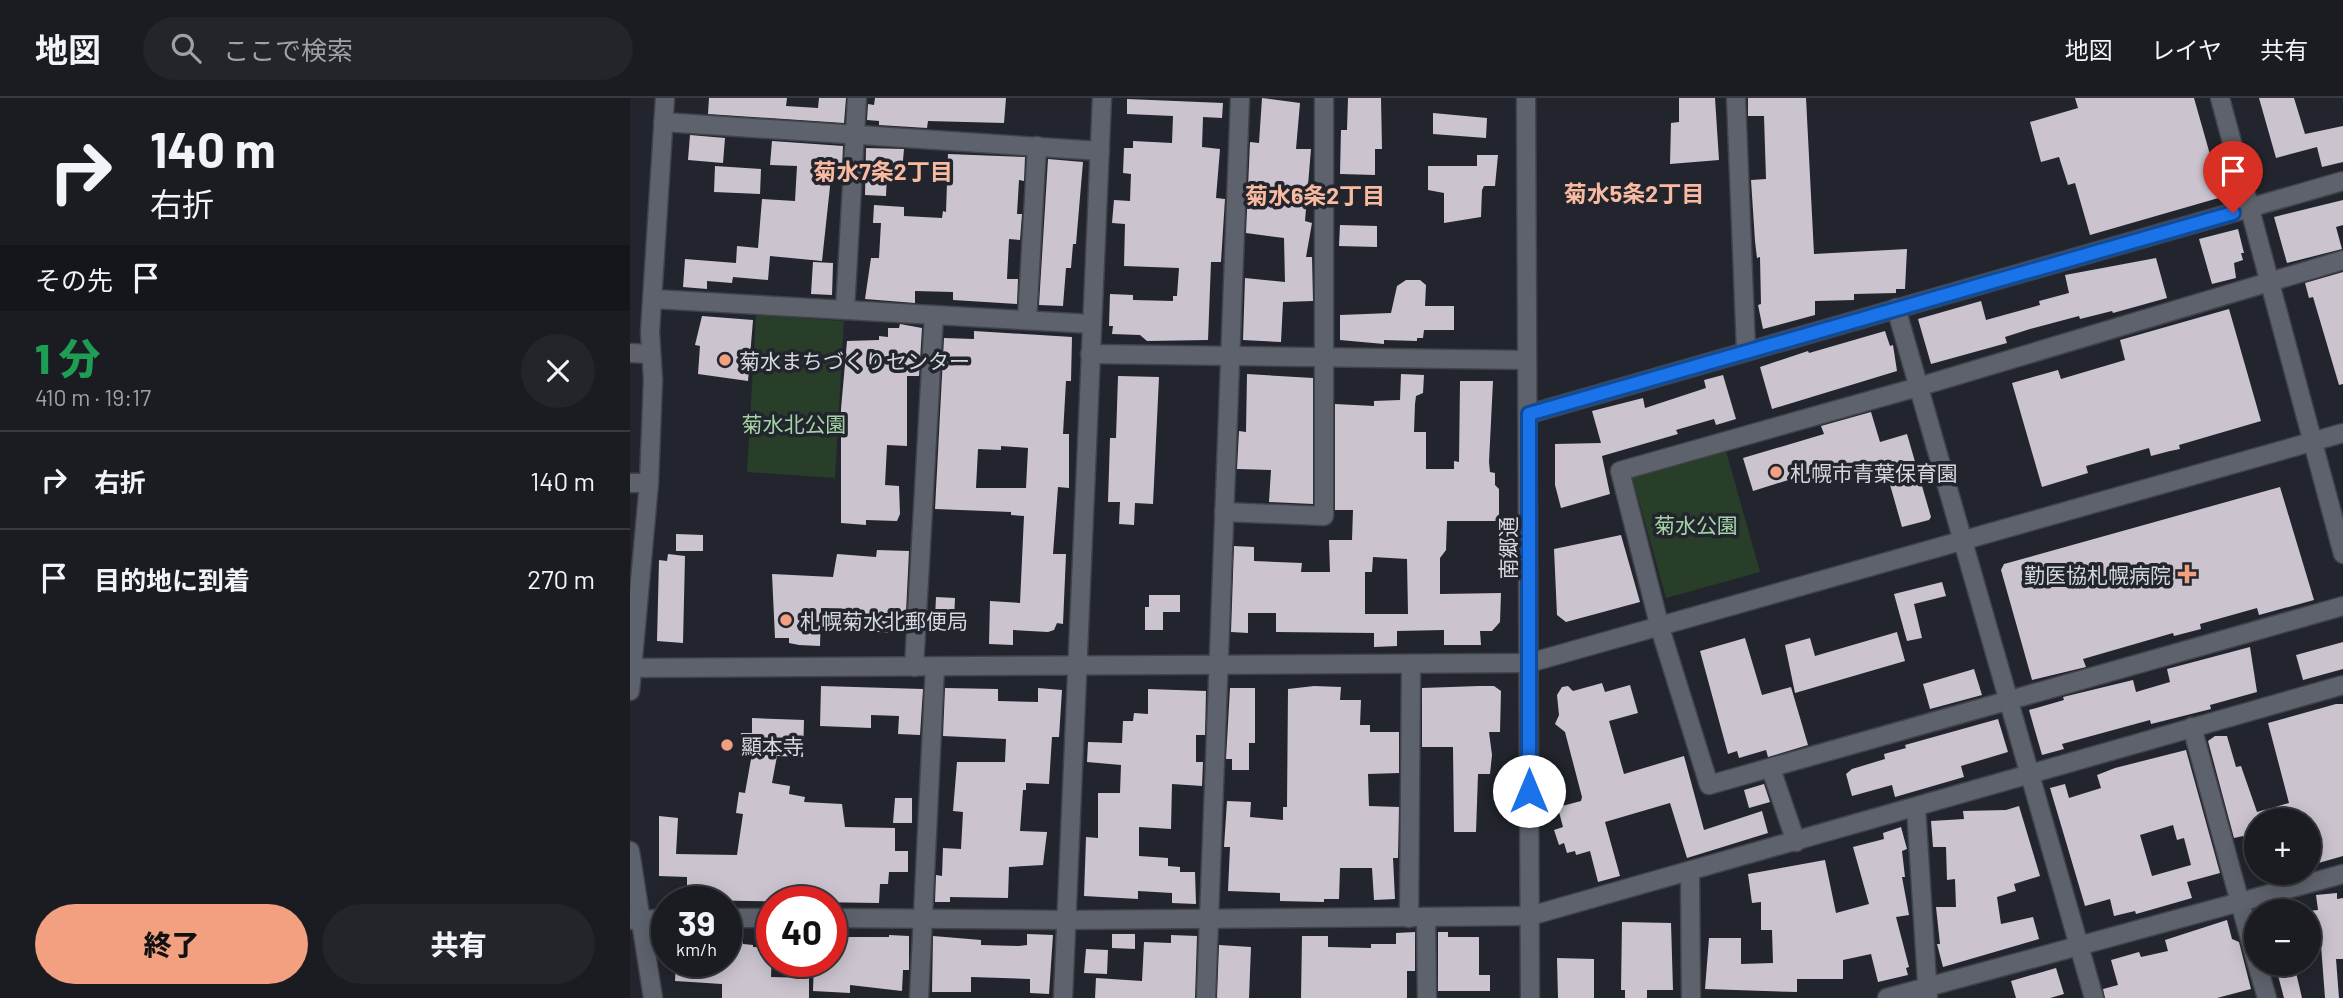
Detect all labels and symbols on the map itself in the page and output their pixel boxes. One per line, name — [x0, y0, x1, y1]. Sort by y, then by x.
pin — [2203, 141, 2263, 213]
district label: 菊水7条2丁目 — [813, 157, 953, 185]
district label: 菊水5条2丁目 — [1564, 179, 1704, 207]
district label: 菊水6条2丁目 — [1245, 181, 1385, 209]
place label: 菊水まちづくりセンター — [739, 348, 970, 373]
marker: 菊水まちづくりセンター — [717, 352, 733, 368]
park label: 菊水北公園 — [742, 411, 847, 436]
place label: 札幌市青葉保育園 — [1790, 460, 1958, 485]
marker: 札幌市青葉保育園 — [1768, 464, 1784, 480]
park label: 菊水公園 — [1654, 512, 1738, 537]
street label: 南郷通 — [1495, 517, 1520, 580]
place label: 勤医協札幌病院 — [2024, 562, 2171, 587]
marker: 勤医協札幌病院 — [2177, 564, 2197, 584]
place label: 札幌菊水北郵便局 — [800, 608, 968, 633]
marker: 札幌菊水北郵便局 — [778, 612, 794, 628]
place label: 顯本寺 — [741, 733, 804, 758]
marker: 顯本寺 — [719, 737, 735, 753]
position arrow — [1492, 754, 1566, 828]
speed limit sign: 40 — [756, 886, 847, 977]

